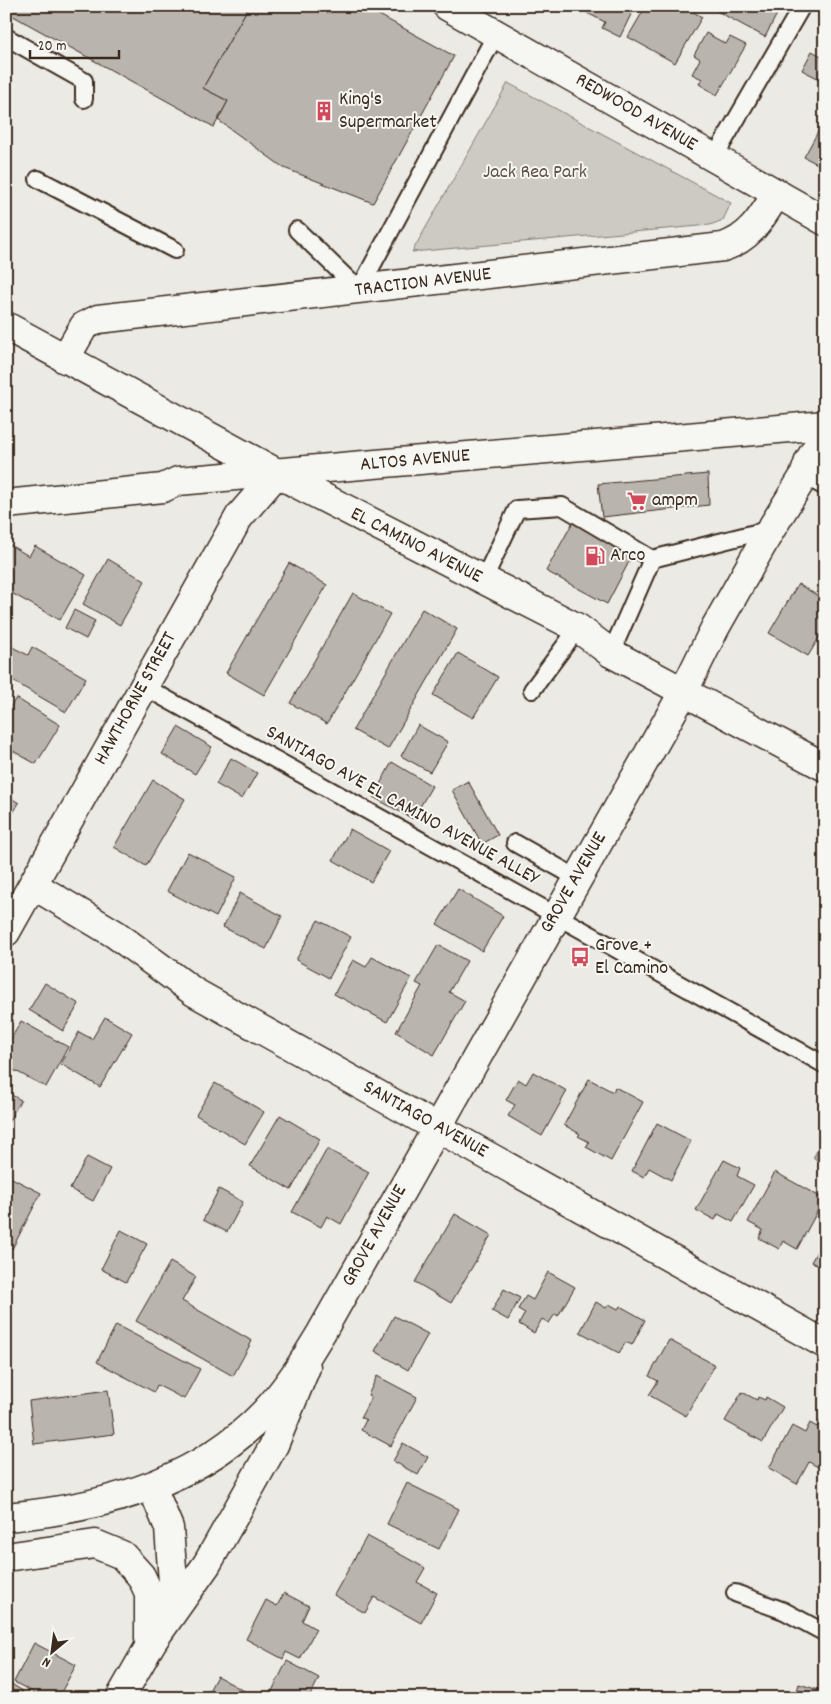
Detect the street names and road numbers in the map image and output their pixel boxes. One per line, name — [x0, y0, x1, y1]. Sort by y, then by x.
street label: REDWOOD AVENUE — [570, 67, 702, 159]
street label: TRACTION AVENUE — [353, 261, 493, 305]
street label: ALTOS AVENUE — [359, 442, 471, 480]
street label: EL CAMINO AVENUE — [345, 501, 487, 591]
street label: HAWTHORNE STREET — [88, 627, 184, 771]
street label: SANTIAGO AVE EL CAMINO AVENUE ALLEY — [260, 719, 544, 893]
street label: GROVE AVENUE — [534, 827, 614, 939]
street label: SANTIAGO AVENUE — [357, 1074, 493, 1166]
street label: GROVE AVENUE — [335, 1180, 415, 1292]

